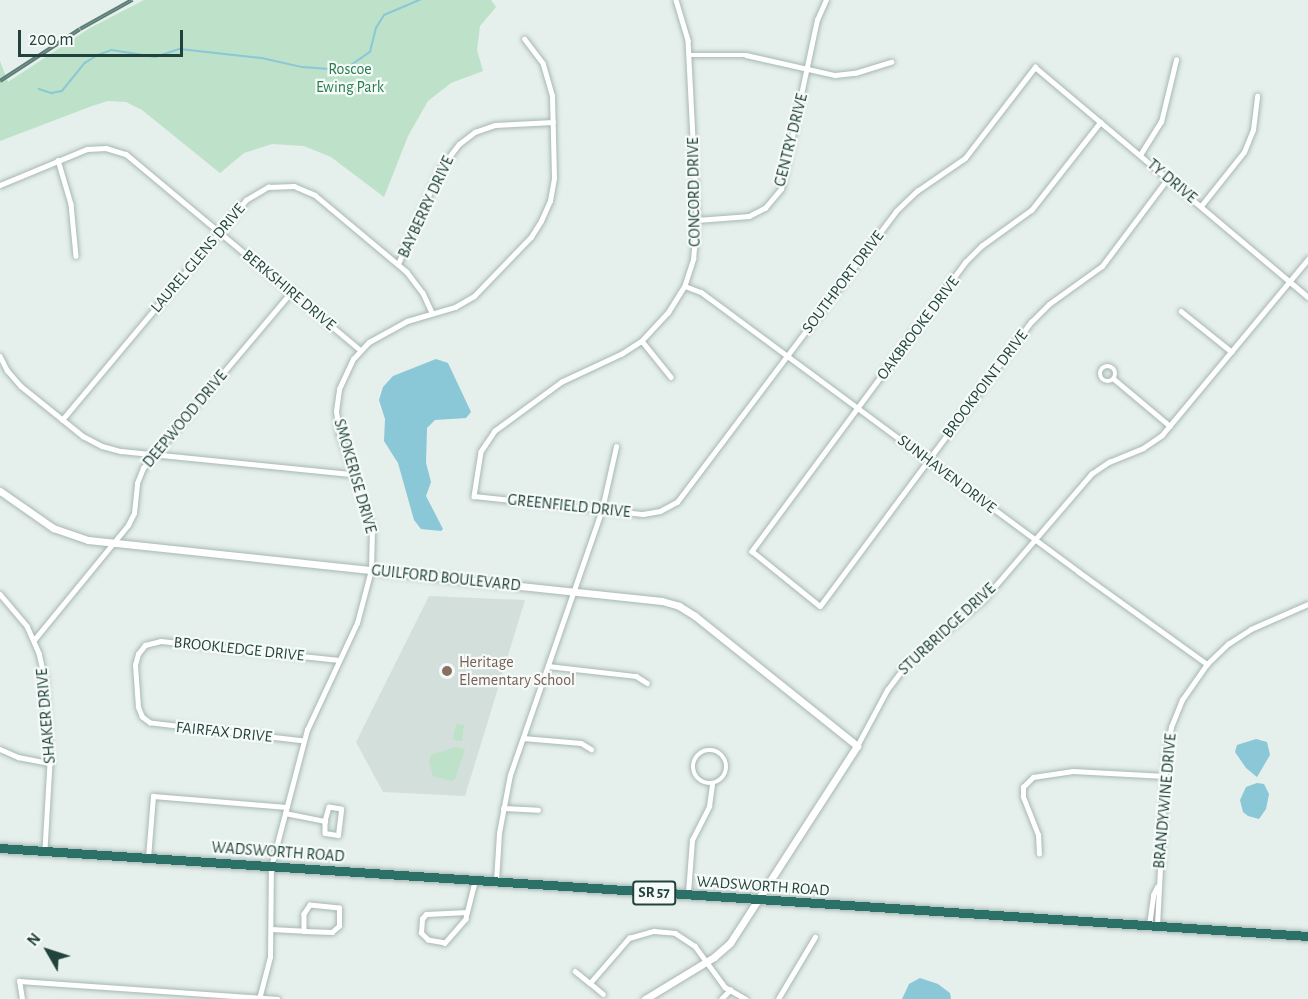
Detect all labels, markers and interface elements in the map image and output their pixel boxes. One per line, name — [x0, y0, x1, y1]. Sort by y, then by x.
scale bar — [21, 18, 186, 56]
text: 200 m — [29, 31, 74, 49]
park label: Roscoe Ewing Park — [316, 59, 384, 97]
street label: GENTRY DRIVE — [770, 91, 812, 189]
street label: CONCORD DRIVE — [683, 137, 705, 247]
street label: BAYBERRY DRIVE — [394, 153, 458, 261]
street label: TY DRIVE — [1143, 155, 1201, 207]
street label: LAUREL GLENS DRIVE — [147, 200, 249, 316]
street label: SOUTHPORT DRIVE — [798, 227, 888, 337]
street label: BERKSHIRE DRIVE — [238, 245, 340, 335]
street label: OAKBROOKE DRIVE — [873, 272, 963, 384]
street label: BROOKPOINT DRIVE — [938, 326, 1032, 442]
street label: DEEPWOOD DRIVE — [139, 366, 231, 472]
street label: SMOKERISE DRIVE — [330, 417, 380, 535]
street label: SUNHAVEN DRIVE — [894, 431, 1000, 517]
street label: GREENFIELD DRIVE — [507, 490, 631, 522]
street label: GUILFORD BOULEVARD — [371, 561, 521, 595]
street label: STURBRIDGE DRIVE — [894, 579, 1000, 679]
street label: BROOKLEDGE DRIVE — [173, 633, 305, 665]
place label: Heritage Elementary School — [459, 652, 575, 690]
marker: Heritage Elementary School — [440, 664, 454, 678]
street label: SHAKER DRIVE — [32, 667, 60, 765]
street label: FAIRFAX DRIVE — [175, 717, 273, 747]
street label: BRANDYWINE DRIVE — [1150, 733, 1180, 869]
street label: WADSWORTH ROAD — [211, 838, 345, 866]
street label: WADSWORTH ROAD — [696, 872, 830, 900]
road number: SR 57 — [632, 881, 676, 905]
north arrow — [18, 921, 78, 981]
text: N — [24, 930, 44, 949]

